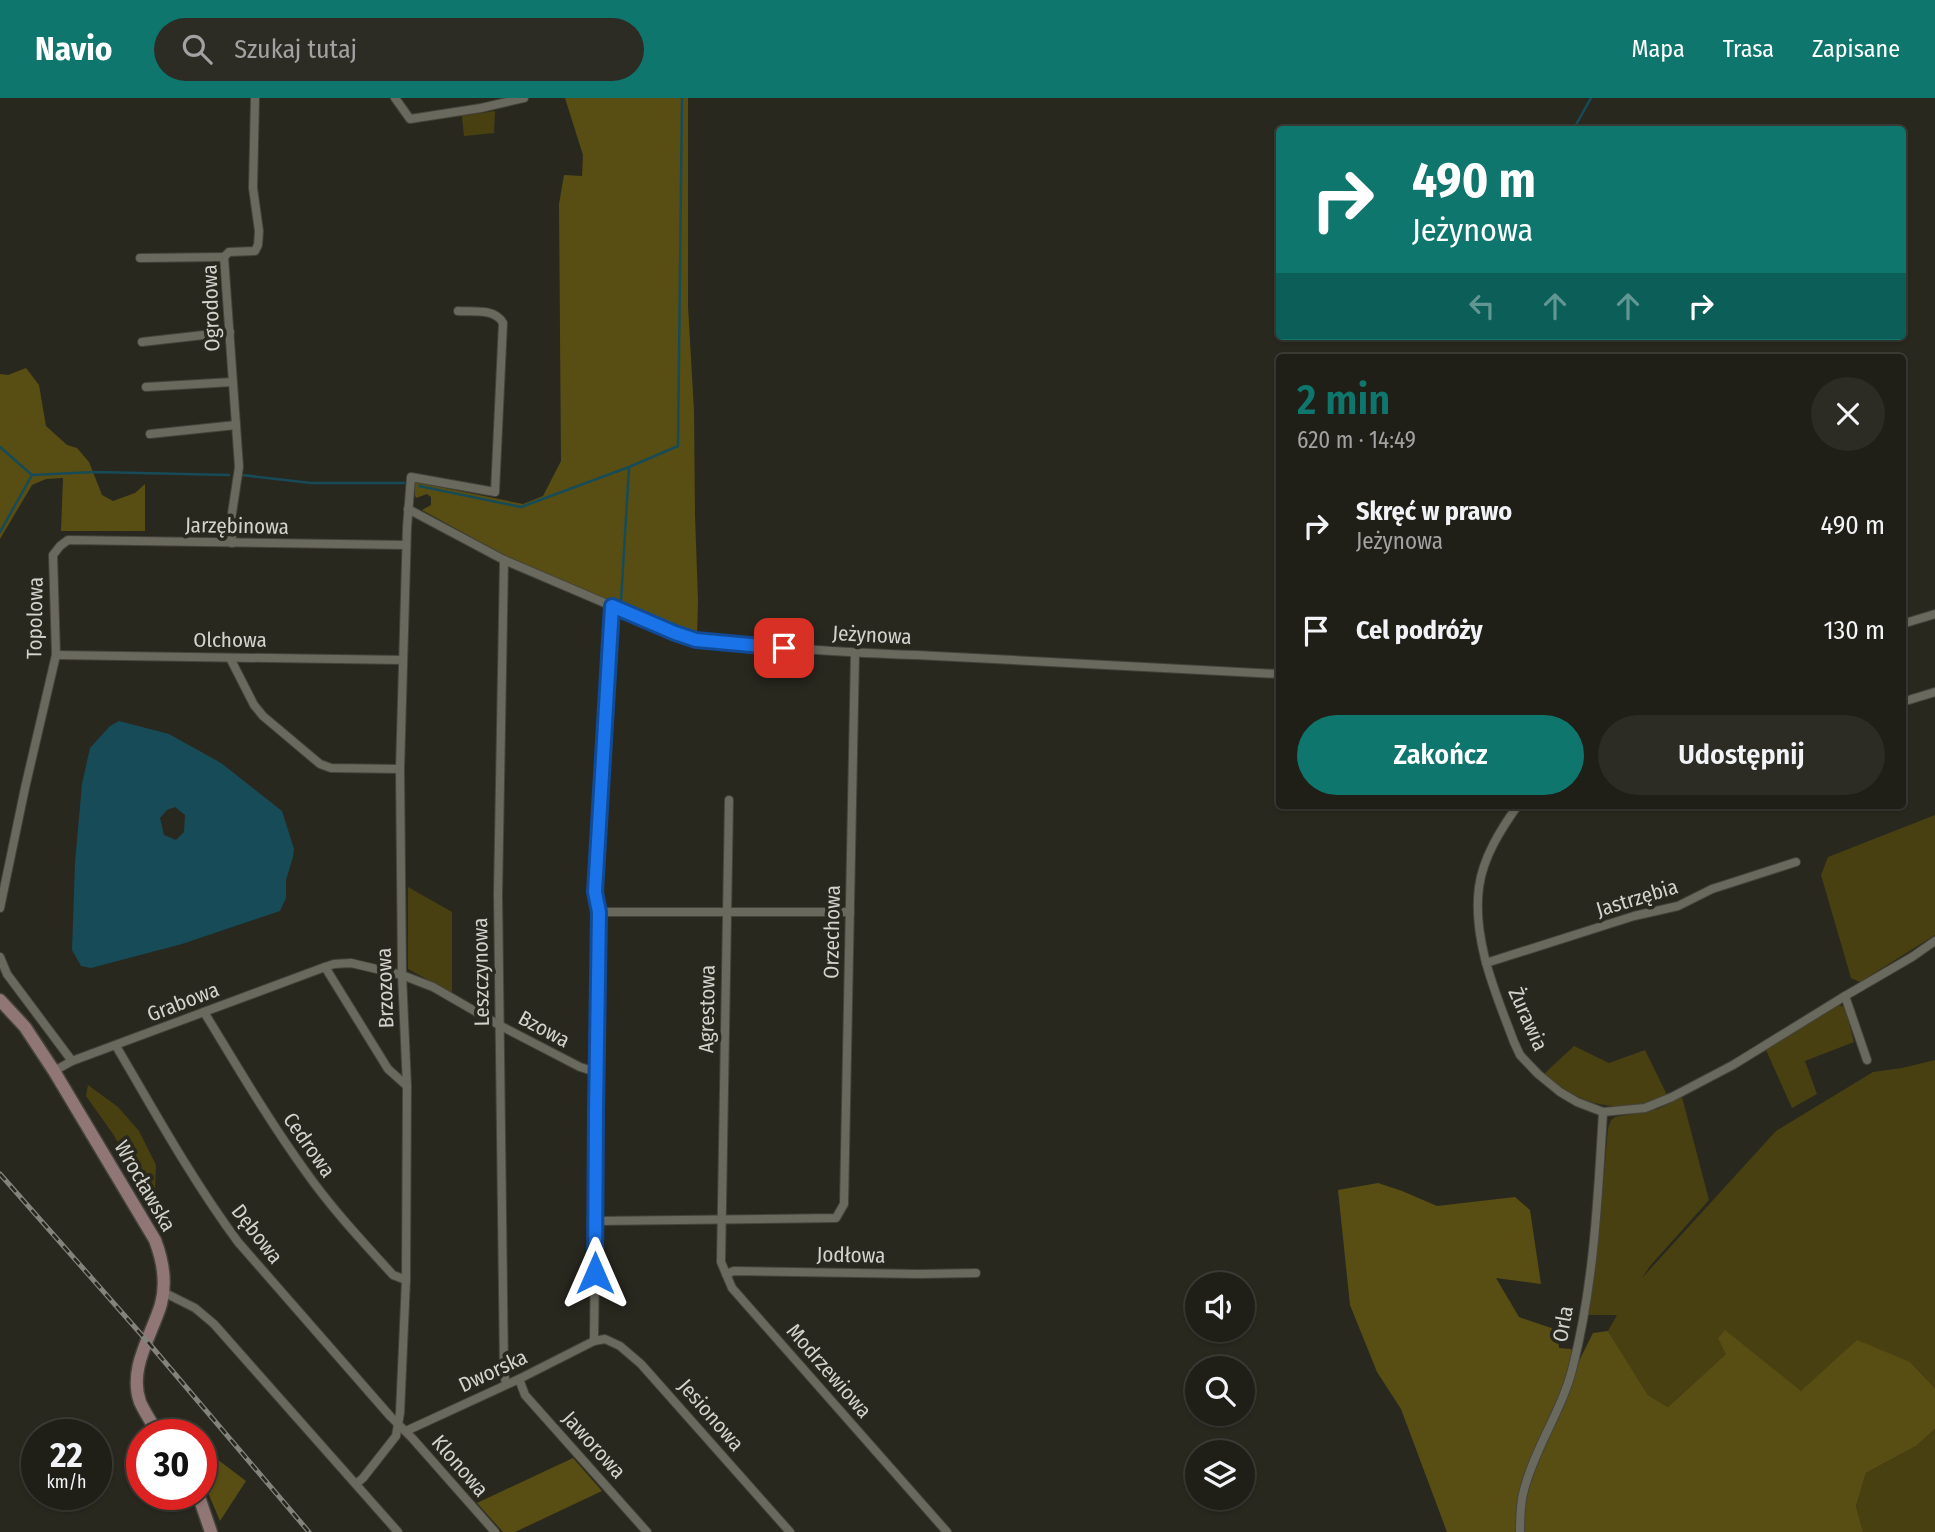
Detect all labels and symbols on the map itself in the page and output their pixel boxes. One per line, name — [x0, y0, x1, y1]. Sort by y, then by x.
street label: Ogrodowa — [196, 264, 226, 352]
street label: Jarzębinowa — [185, 512, 289, 540]
street label: Topolowa — [21, 577, 49, 659]
pin — [754, 618, 814, 678]
street label: Jeżynowa — [832, 620, 912, 650]
street label: Olchowa — [193, 627, 267, 653]
street label: Jastrzębia — [1593, 873, 1681, 923]
street label: Orzechowa — [818, 885, 846, 979]
street label: Leszczynowa — [467, 917, 495, 1027]
street label: Brzozowa — [371, 947, 399, 1029]
street label: Agrestowa — [693, 965, 721, 1053]
street label: Grabowa — [143, 976, 223, 1028]
street label: Żurawia — [1503, 983, 1553, 1055]
street label: Bzowa — [514, 1005, 574, 1053]
street label: Cedrowa — [277, 1107, 341, 1183]
street label: Wrocławska — [109, 1136, 181, 1236]
street label: Dębowa — [226, 1199, 288, 1269]
position arrow — [558, 1236, 632, 1310]
street label: Jodłowa — [816, 1241, 886, 1269]
street label: Orla — [1547, 1304, 1579, 1344]
street label: Modrzewiowa — [781, 1318, 877, 1424]
street label: Dworska — [455, 1344, 531, 1398]
street label: Jesionowa — [673, 1374, 749, 1456]
street label: Jaworowa — [557, 1406, 631, 1484]
speed limit sign: 30 — [126, 1419, 217, 1510]
street label: Klonowa — [426, 1430, 494, 1502]

